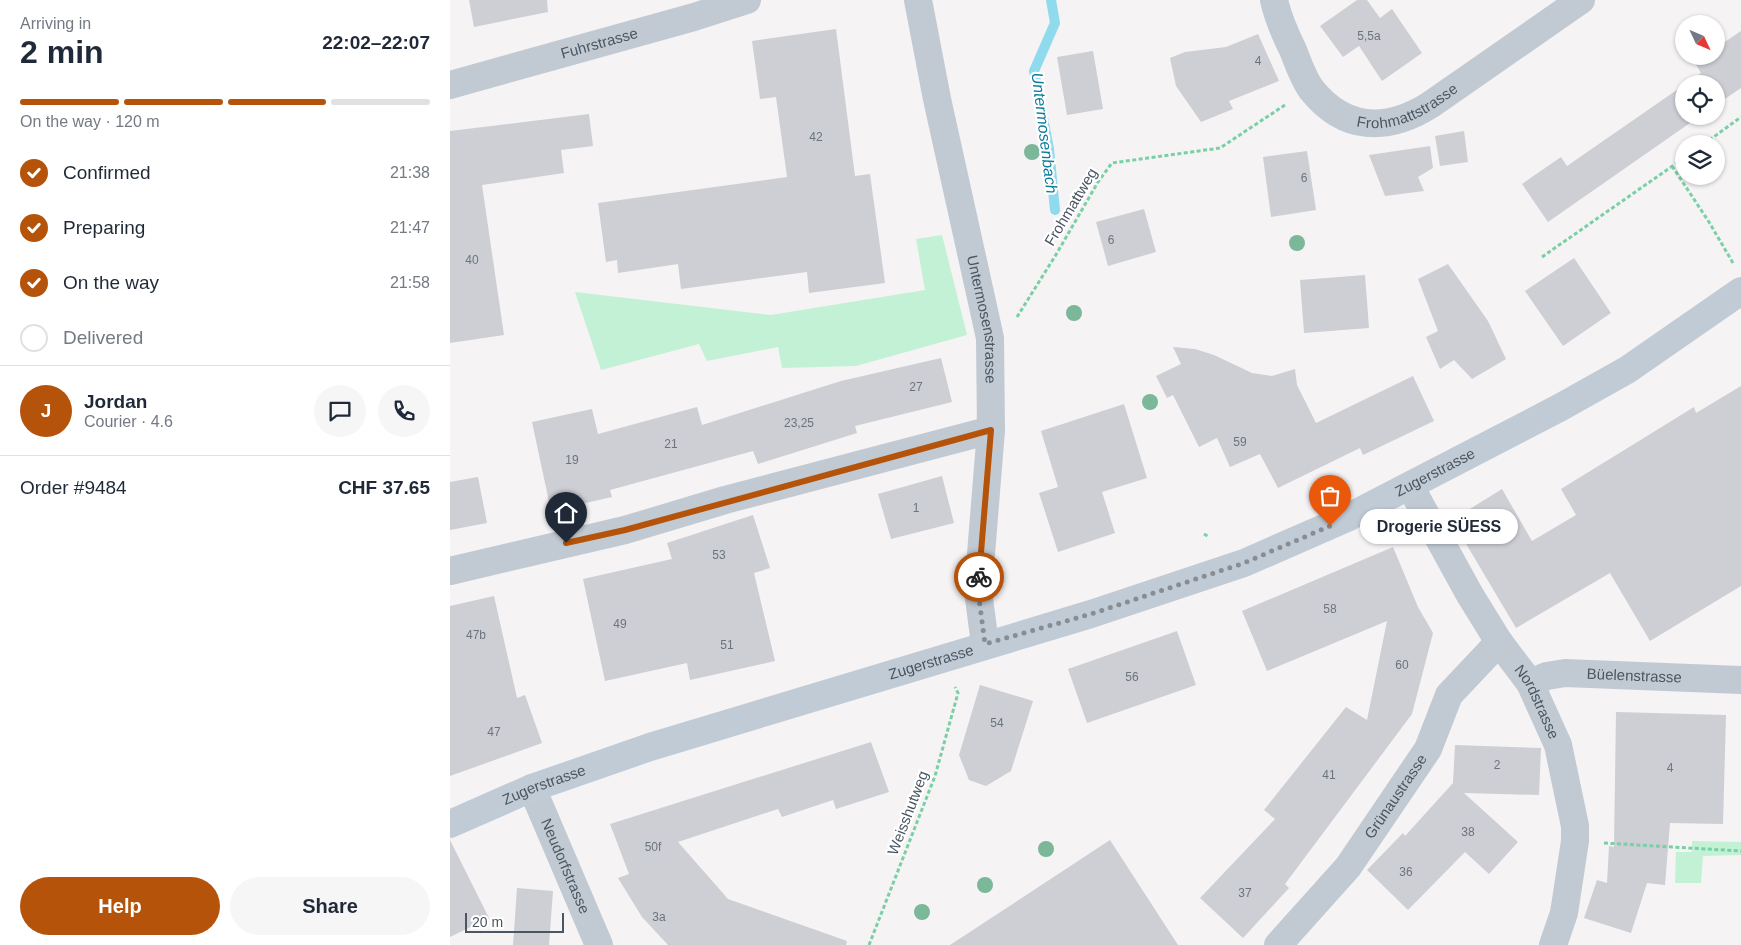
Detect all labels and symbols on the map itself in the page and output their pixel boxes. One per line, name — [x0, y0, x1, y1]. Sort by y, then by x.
north arrow — [1675, 15, 1725, 65]
street label: Fuhrstrasse — [559, 24, 640, 62]
house number: 5,5a — [1357, 29, 1381, 43]
house number: 4 — [1255, 54, 1262, 68]
water label: Untermosenbach — [1029, 72, 1060, 195]
street label: Frohmattstrasse — [1355, 80, 1460, 131]
house number: 42 — [809, 130, 823, 144]
street label: Frohmattweg — [1041, 165, 1100, 249]
house number: 6 — [1301, 171, 1308, 185]
house number: 6 — [1108, 233, 1115, 247]
house number: 40 — [465, 253, 479, 267]
street label: Untermosenstrasse — [964, 253, 999, 384]
house number: 27 — [909, 380, 923, 394]
house number: 23,25 — [784, 416, 814, 430]
house number: 59 — [1233, 435, 1247, 449]
house number: 21 — [664, 437, 678, 451]
street label: Zugerstrasse — [1392, 444, 1478, 500]
house number: 19 — [565, 453, 579, 467]
pin — [1309, 475, 1351, 526]
pin — [545, 492, 587, 543]
house number: 1 — [913, 501, 920, 515]
callout: Drogerie SÜESS — [1360, 508, 1518, 544]
house number: 53 — [712, 548, 726, 562]
courier — [954, 552, 1004, 602]
house number: 58 — [1323, 602, 1337, 616]
house number: 49 — [613, 617, 627, 631]
house number: 47b — [466, 628, 486, 642]
house number: 51 — [720, 638, 734, 652]
street label: Zugerstrasse — [887, 641, 975, 683]
house number: 60 — [1395, 658, 1409, 672]
street label: Nordstrasse — [1511, 661, 1563, 741]
street label: Büelenstrasse — [1586, 665, 1682, 686]
house number: 56 — [1125, 670, 1139, 684]
house number: 54 — [990, 716, 1004, 730]
house number: 47 — [487, 725, 501, 739]
street label: Grünaustrasse — [1361, 751, 1430, 842]
house number: 2 — [1494, 758, 1501, 772]
street label: Zugerstrasse — [500, 761, 588, 808]
house number: 4 — [1667, 761, 1674, 775]
street label: Weisshutweg — [884, 768, 931, 857]
house number: 41 — [1322, 768, 1336, 782]
street label: Neudorfstrasse — [538, 816, 594, 916]
house number: 38 — [1461, 825, 1475, 839]
house number: 50f — [645, 840, 662, 854]
house number: 36 — [1399, 865, 1413, 879]
house number: 37 — [1238, 886, 1252, 900]
scale bar — [465, 910, 564, 933]
house number: 3a — [652, 910, 666, 924]

